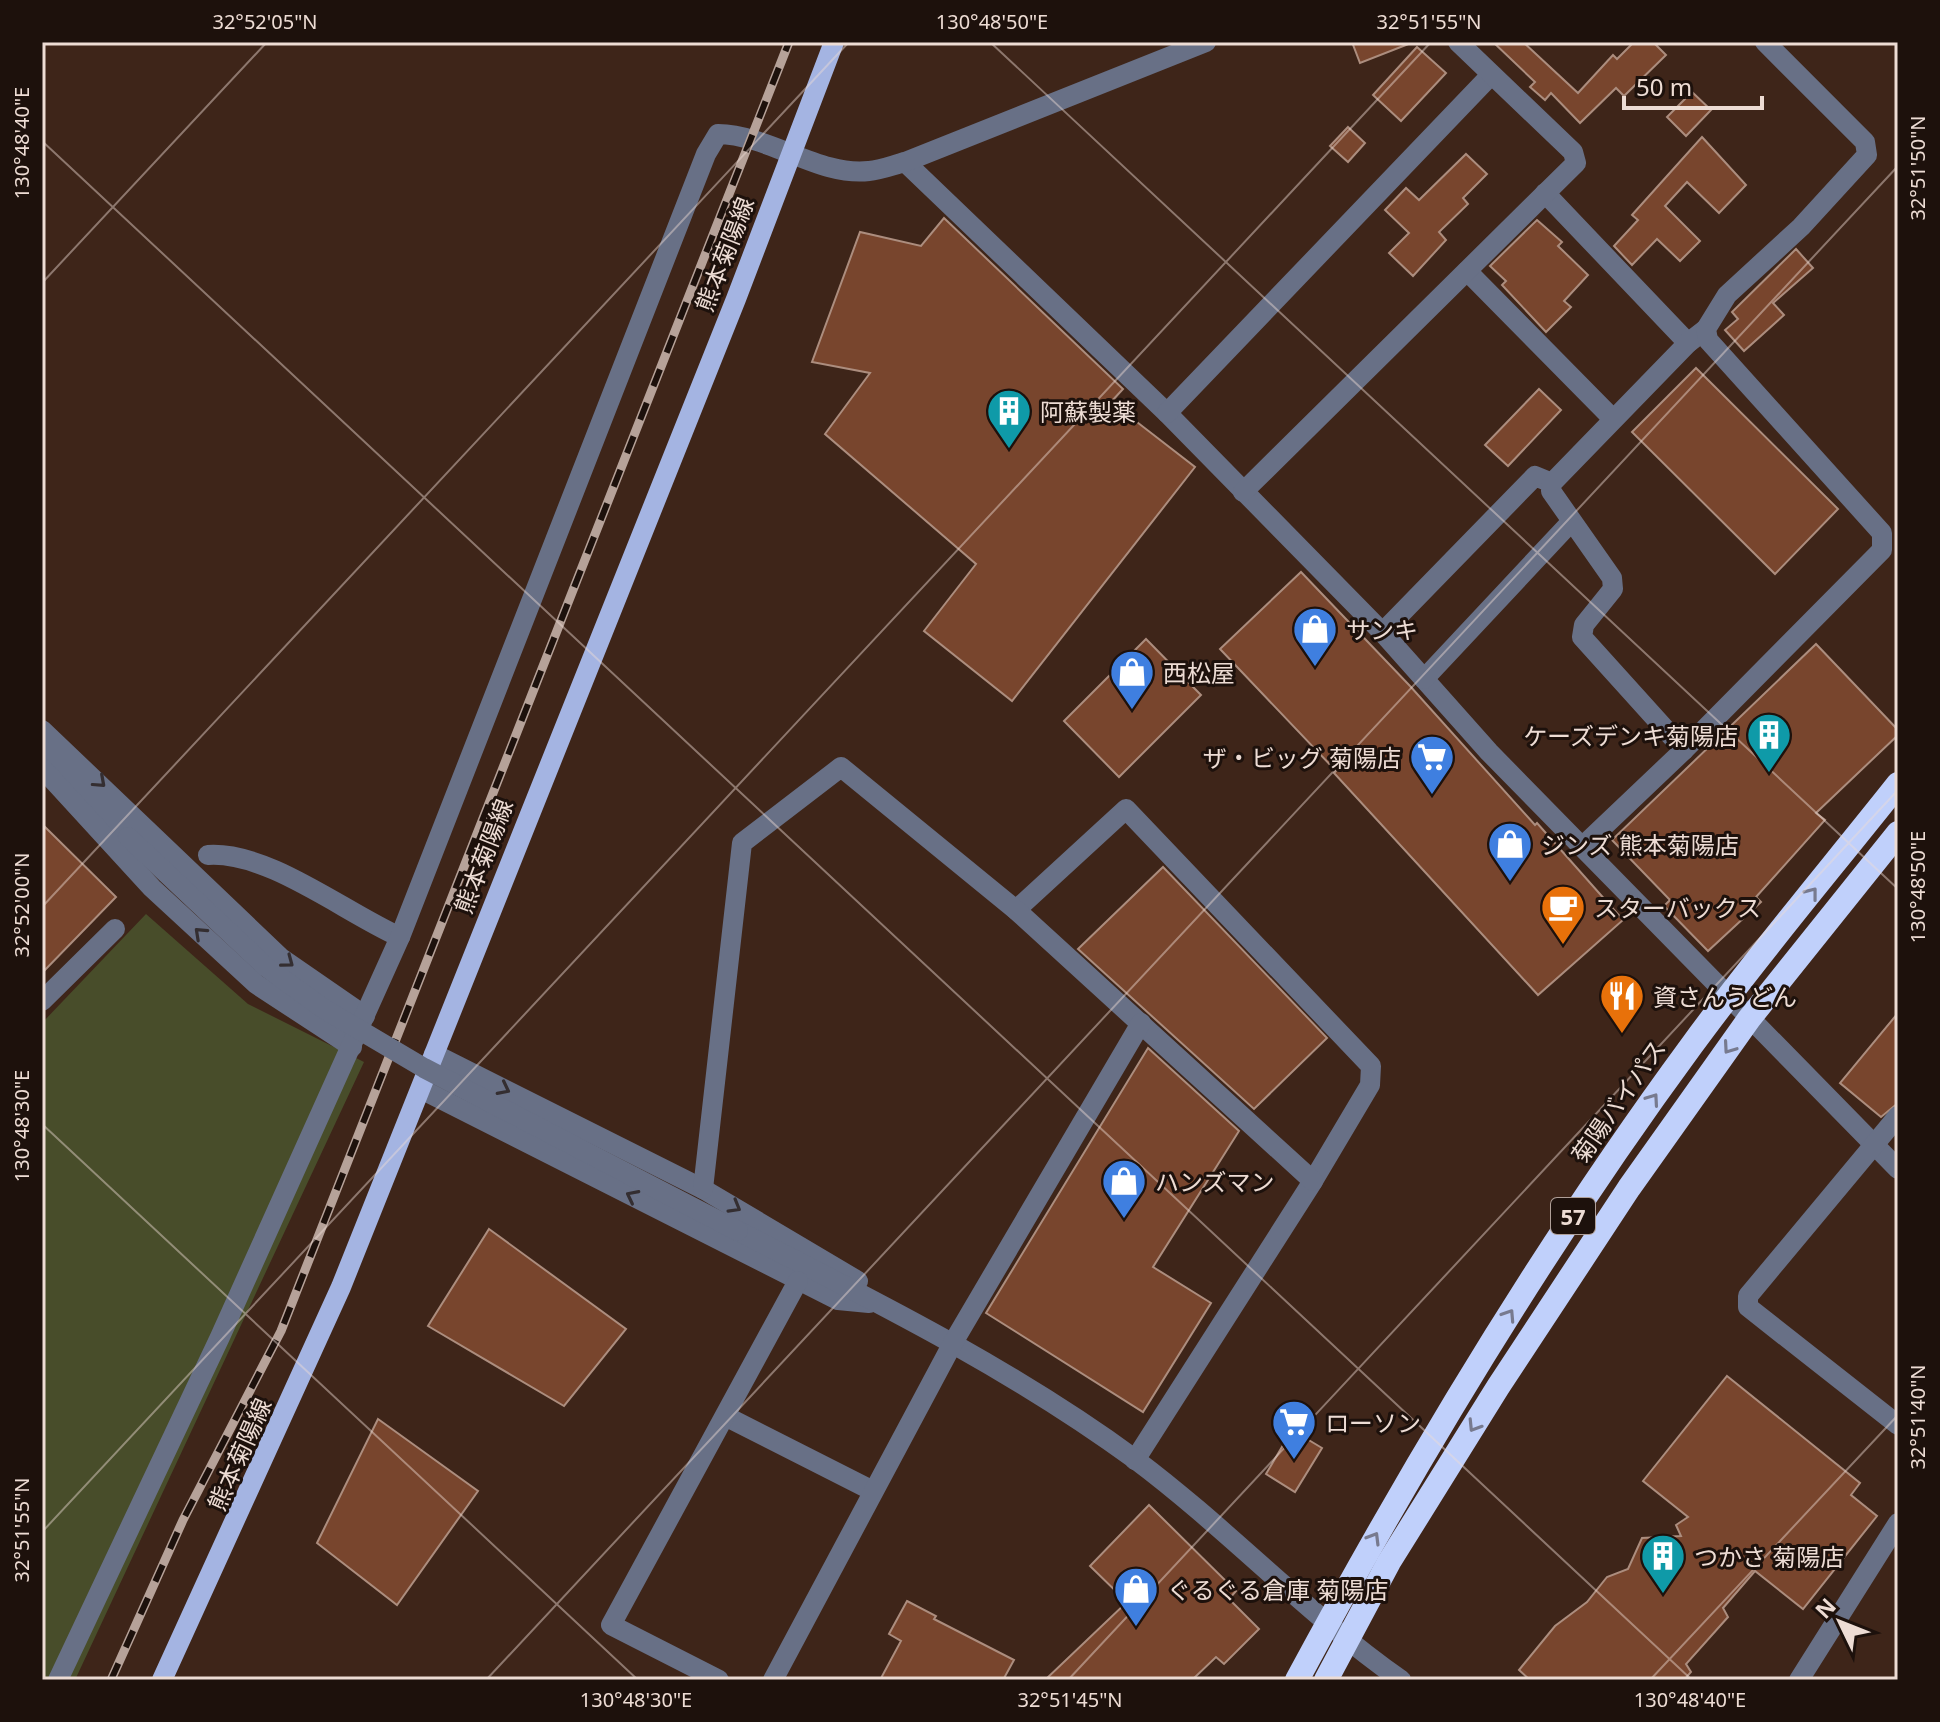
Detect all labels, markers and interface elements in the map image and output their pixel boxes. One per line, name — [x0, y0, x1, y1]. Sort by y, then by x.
text: 32°52'05"N — [212, 8, 318, 35]
text: 130°48'50"E — [936, 8, 1048, 35]
text: 32°51'55"N — [1376, 8, 1482, 35]
scale bar — [1624, 60, 1762, 110]
text: 50 m — [1636, 70, 1692, 103]
text: 130°48'40"E — [8, 87, 35, 199]
text: 32°51'50"N — [1904, 115, 1931, 221]
street label: 熊本菊陽線 — [687, 192, 761, 316]
building icon: 阿蘇製薬 — [985, 387, 1033, 450]
place label: 阿蘇製薬 — [1040, 395, 1136, 428]
shop icon: サンキ — [1291, 605, 1339, 668]
place label: サンキ — [1346, 613, 1418, 646]
shop icon: 西松屋 — [1108, 648, 1156, 711]
place label: 西松屋 — [1163, 656, 1235, 689]
building icon: ケーズデンキ菊陽店 — [1745, 711, 1793, 774]
place label: ケーズデンキ菊陽店 — [1523, 719, 1738, 752]
supermarket icon: ザ・ビッグ 菊陽店 — [1408, 733, 1456, 796]
place label: ザ・ビッグ 菊陽店 — [1203, 741, 1401, 774]
one-way arrow — [91, 773, 105, 788]
street label: 熊本菊陽線 — [446, 794, 520, 918]
shop icon: ジンズ 熊本菊陽店 — [1486, 820, 1534, 883]
place label: ジンズ 熊本菊陽店 — [1541, 828, 1739, 861]
text: 130°48'50"E — [1904, 831, 1931, 943]
text: 32°52'00"N — [8, 852, 35, 958]
cafe icon: スターバックス — [1539, 883, 1587, 946]
one-way arrow — [1802, 887, 1816, 902]
place label: スターバックス — [1594, 891, 1761, 924]
one-way arrow — [195, 928, 210, 942]
one-way arrow — [279, 952, 293, 967]
restaurant icon: 資さんうどん — [1598, 972, 1646, 1035]
place label: 資さんうどん — [1653, 980, 1797, 1013]
street label: 菊陽バイパス — [1563, 1033, 1673, 1169]
one-way arrow — [1724, 1039, 1739, 1053]
text: 130°48'30"E — [8, 1070, 35, 1182]
one-way arrow — [495, 1079, 510, 1095]
one-way arrow — [1643, 1094, 1658, 1108]
shop icon: ハンズマン — [1100, 1157, 1148, 1220]
place label: ハンズマン — [1155, 1165, 1275, 1198]
one-way arrow — [626, 1191, 641, 1206]
one-way arrow — [726, 1197, 741, 1213]
road number: 57 — [1551, 1198, 1595, 1234]
one-way arrow — [1499, 1310, 1514, 1324]
text: 32°51'40"N — [1904, 1364, 1931, 1470]
street label: 熊本菊陽線 — [200, 1392, 278, 1516]
supermarket icon: ローソン — [1270, 1398, 1318, 1461]
place label: ローソン — [1325, 1406, 1421, 1439]
one-way arrow — [1468, 1417, 1483, 1432]
text: 32°51'55"N — [8, 1477, 35, 1583]
one-way arrow — [1364, 1532, 1380, 1547]
building icon: つかさ 菊陽店 — [1639, 1532, 1687, 1595]
place label: つかさ 菊陽店 — [1694, 1540, 1844, 1573]
shop icon: ぐるぐる倉庫 菊陽店 — [1112, 1565, 1160, 1628]
place label: ぐるぐる倉庫 菊陽店 — [1167, 1573, 1388, 1606]
north arrow — [1800, 1582, 1880, 1662]
text: N — [1808, 1591, 1842, 1624]
text: 130°48'30"E — [580, 1686, 692, 1713]
text: 32°51'45"N — [1017, 1686, 1123, 1713]
text: 130°48'40"E — [1634, 1686, 1746, 1713]

